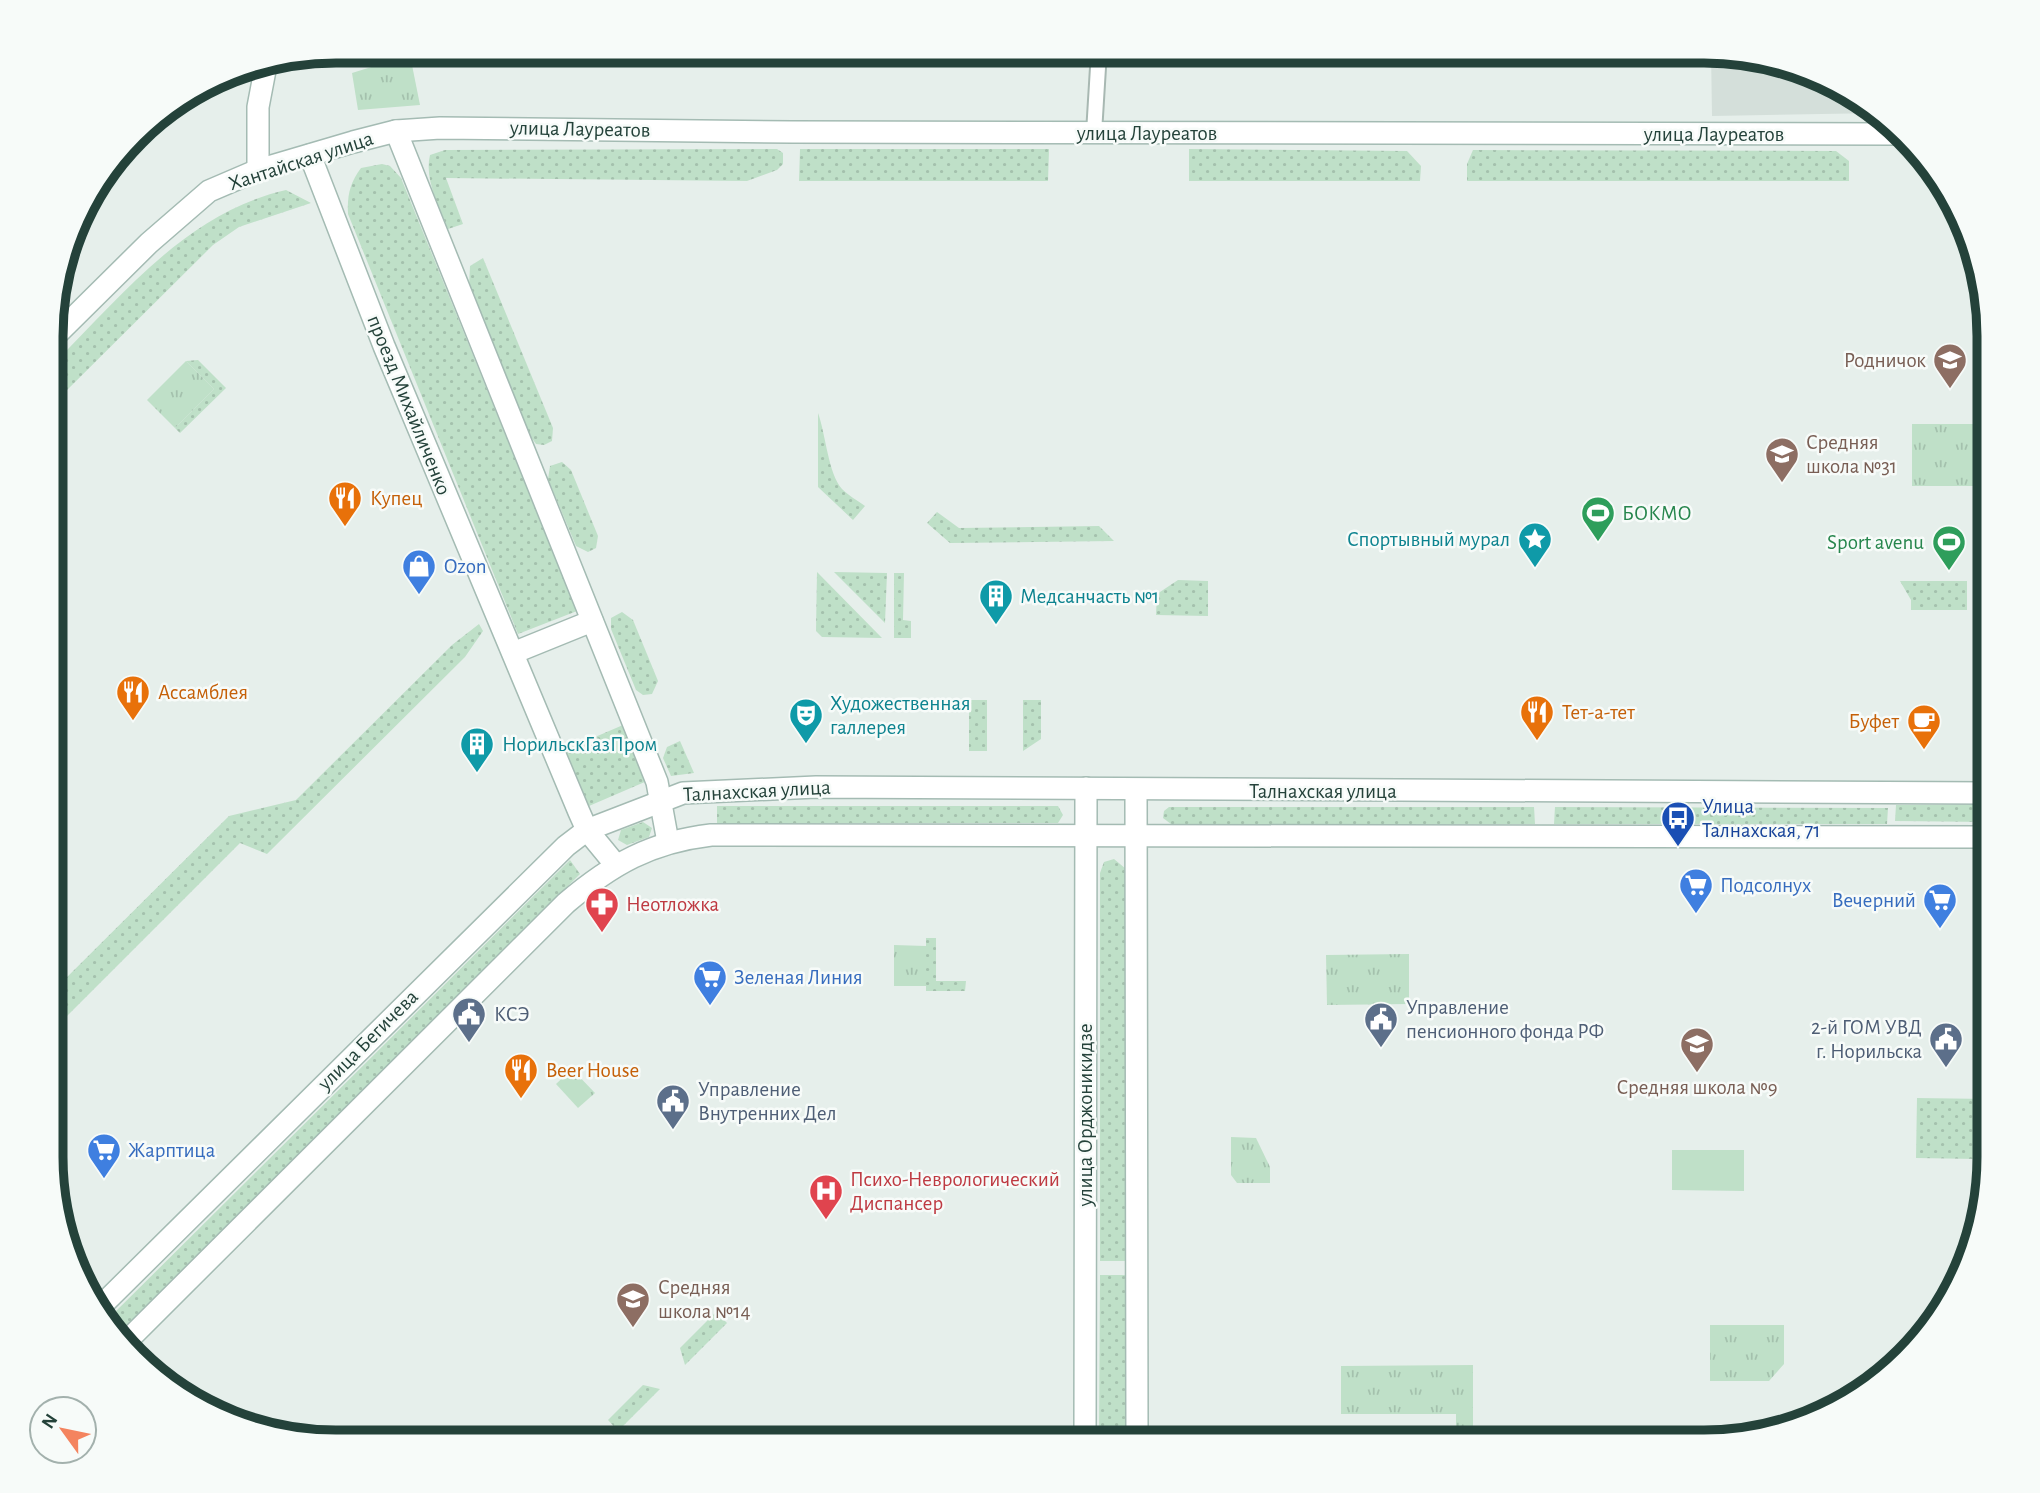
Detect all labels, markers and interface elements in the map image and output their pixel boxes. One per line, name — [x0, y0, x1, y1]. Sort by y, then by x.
street label: улица Лауреатов — [509, 117, 650, 141]
street label: улица Лауреатов — [1076, 123, 1217, 144]
street label: улица Лауреатов — [1643, 124, 1784, 145]
street label: Хантайская улица — [226, 128, 376, 194]
street label: проезд Михайличенко — [363, 312, 455, 498]
school or university icon: Родничок — [1931, 341, 1969, 390]
place label: Родничок — [1844, 350, 1926, 371]
place label: Средняя школа №31 — [1806, 432, 1897, 477]
school or university icon: Средняя школа №31 — [1763, 435, 1801, 484]
restaurant icon: Купец — [326, 479, 364, 528]
place label: Купец — [370, 488, 423, 509]
sports icon: БОКМО — [1579, 494, 1617, 543]
place label: БОКМО — [1622, 503, 1692, 524]
place icon: Спортывный мурал — [1516, 520, 1554, 569]
sports icon: Sport avenu — [1930, 523, 1968, 572]
place label: Спортывный мурал — [1347, 529, 1510, 550]
place label: Sport avenu — [1827, 532, 1924, 553]
shop icon: Ozon — [400, 547, 438, 596]
place label: Ozon — [444, 556, 487, 577]
building icon: Медсанчасть №1 — [977, 577, 1015, 626]
place label: Медсанчасть №1 — [1020, 586, 1159, 607]
restaurant icon: Ассамблея — [114, 673, 152, 722]
place label: Ассамблея — [158, 682, 248, 703]
place label: Художественная галлерея — [830, 693, 971, 738]
restaurant icon: Тет-а-тет — [1518, 693, 1556, 742]
theatre icon: Художественная галлерея — [787, 696, 825, 745]
place label: Тет-а-тет — [1562, 702, 1635, 723]
cafe icon: Буфет — [1905, 702, 1943, 751]
place label: Буфет — [1848, 711, 1899, 732]
building icon: НорильскГазПром — [458, 725, 496, 774]
place label: НорильскГазПром — [502, 734, 657, 755]
street label: Талнахская улица — [683, 777, 832, 805]
street label: Талнахская улица — [1249, 781, 1397, 802]
place label: Улица Талнахская, 71 — [1702, 796, 1820, 841]
bus stop icon: Улица Талнахская, 71 — [1659, 799, 1697, 848]
supermarket icon: Подсолнух — [1677, 866, 1715, 915]
place label: Подсолнух — [1720, 875, 1811, 896]
supermarket icon: Вечерний — [1921, 881, 1959, 930]
pharmacy icon: Неотложка — [583, 885, 621, 934]
place label: Вечерний — [1832, 890, 1916, 911]
place label: Неотложка — [626, 894, 720, 915]
supermarket icon: Зеленая Линия — [691, 958, 729, 1007]
place label: Зеленая Линия — [734, 967, 863, 988]
street label: улица Бегичева — [313, 986, 422, 1095]
public building icon: КСЭ — [450, 995, 488, 1044]
place label: Управление пенсионного фонда РФ — [1406, 997, 1604, 1042]
public building icon: Управление пенсионного фонда РФ — [1362, 1000, 1400, 1049]
place label: КСЭ — [494, 1004, 530, 1025]
place label: 2-й ГОМ УВД г. Норильска — [1811, 1017, 1922, 1062]
public building icon: 2-й ГОМ УВД г. Норильска — [1927, 1020, 1965, 1069]
street label: улица Орджоникидзе — [1075, 1023, 1096, 1208]
school or university icon: Средняя школа №9 — [1678, 1025, 1716, 1074]
restaurant icon: Beer House — [502, 1051, 540, 1100]
place label: Beer House — [546, 1060, 639, 1081]
place label: Средняя школа №9 — [1616, 1077, 1778, 1098]
place label: Управление Внутренних Дел — [698, 1079, 836, 1124]
public building icon: Управление Внутренних Дел — [654, 1082, 692, 1131]
supermarket icon: Жарптица — [85, 1131, 123, 1180]
place label: Жарптица — [128, 1140, 216, 1161]
place label: Психо-Неврологический Диспансер — [850, 1169, 1060, 1214]
hospital icon: Психо-Неврологический Диспансер — [807, 1172, 845, 1221]
place label: Средняя школа №14 — [658, 1277, 750, 1322]
school or university icon: Средняя школа №14 — [614, 1280, 652, 1329]
north arrow — [28, 1395, 98, 1465]
text: N — [38, 1411, 62, 1432]

